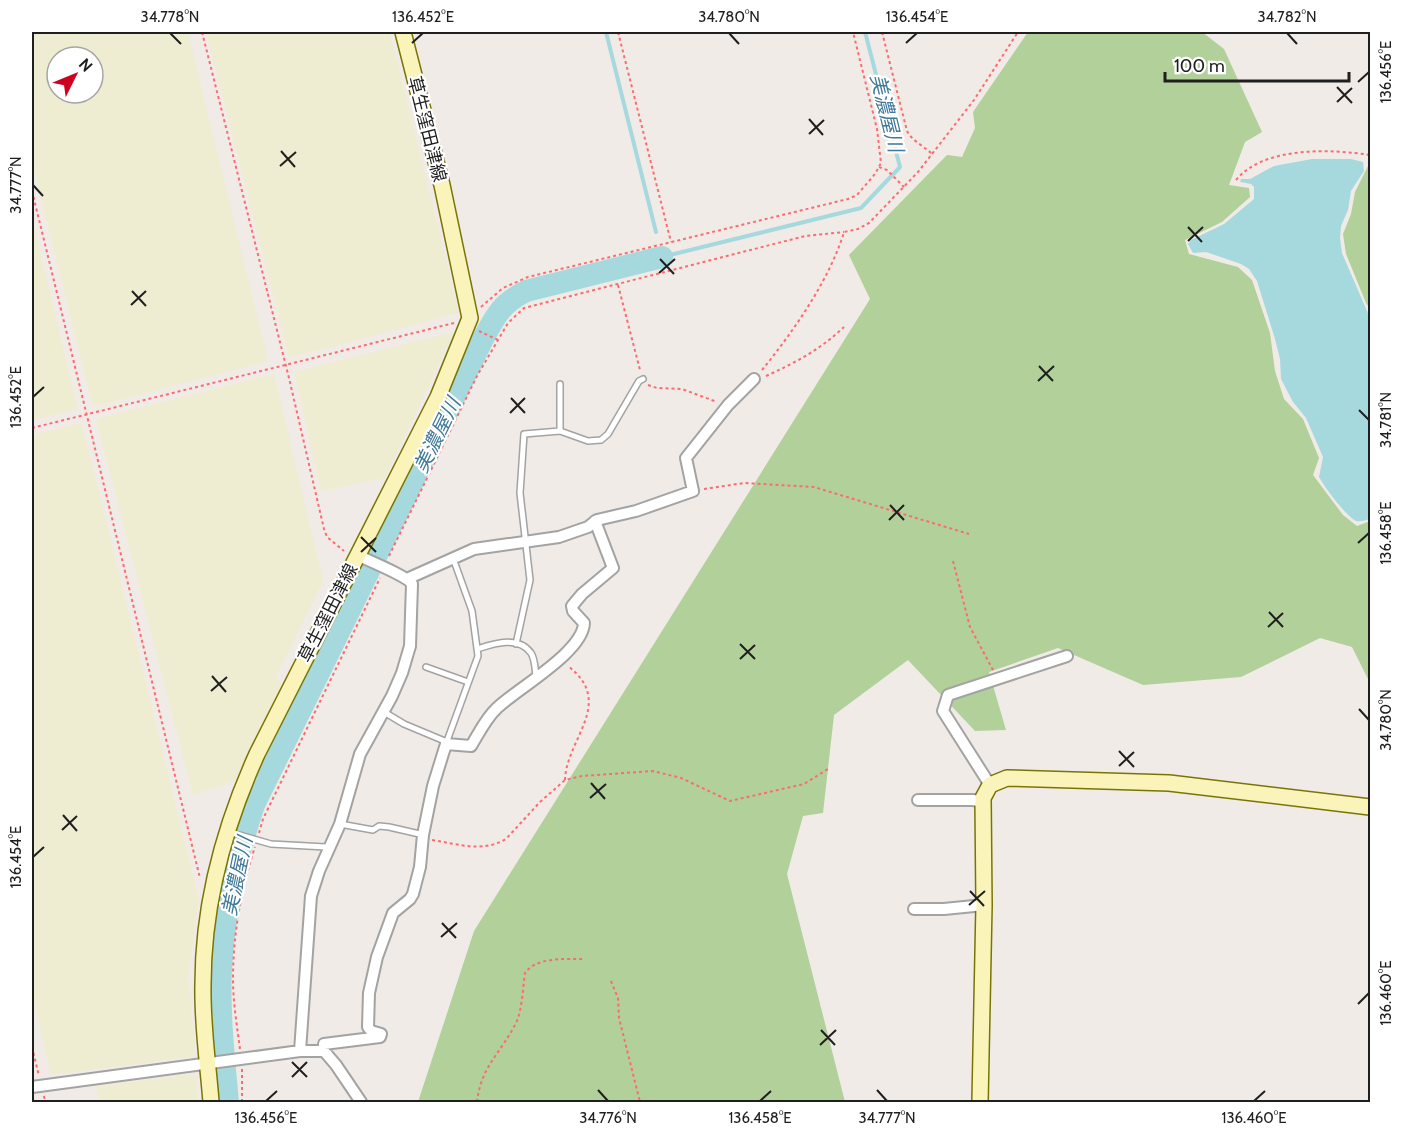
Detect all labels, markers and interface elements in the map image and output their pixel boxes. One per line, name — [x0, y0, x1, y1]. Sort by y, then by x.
text: 34.778°N — [141, 8, 199, 26]
text: 136.452°E — [392, 8, 454, 26]
text: 34.780°N — [698, 8, 760, 26]
text: 136.454°E — [886, 8, 948, 26]
text: 34.782°N — [1257, 8, 1317, 26]
text: 136.456°E — [1377, 41, 1395, 103]
north arrow — [45, 45, 105, 105]
scale bar — [1165, 45, 1350, 83]
text: N — [75, 54, 96, 76]
text: 100 m — [1174, 55, 1225, 77]
water label: 美濃屋川 — [866, 71, 909, 157]
street label: 草生窪田津線 — [403, 74, 451, 184]
text: 34.777°N — [7, 156, 25, 214]
text: 136.452°E — [7, 366, 25, 428]
water label: 美濃屋川 — [409, 392, 466, 476]
text: 34.781°N — [1377, 392, 1395, 448]
text: 136.458°E — [1377, 501, 1395, 565]
street label: 草生窪田津線 — [294, 560, 362, 666]
text: 34.780°N — [1377, 689, 1395, 751]
text: 136.454°E — [7, 826, 25, 888]
water label: 美濃屋川 — [217, 832, 257, 918]
text: 136.460°E — [1377, 961, 1395, 1025]
text: 136.456°E — [235, 1109, 297, 1127]
text: 34.776°N — [579, 1109, 637, 1127]
text: 136.458°E — [728, 1109, 792, 1127]
text: 34.777°N — [858, 1109, 916, 1127]
text: 136.460°E — [1222, 1109, 1286, 1127]

